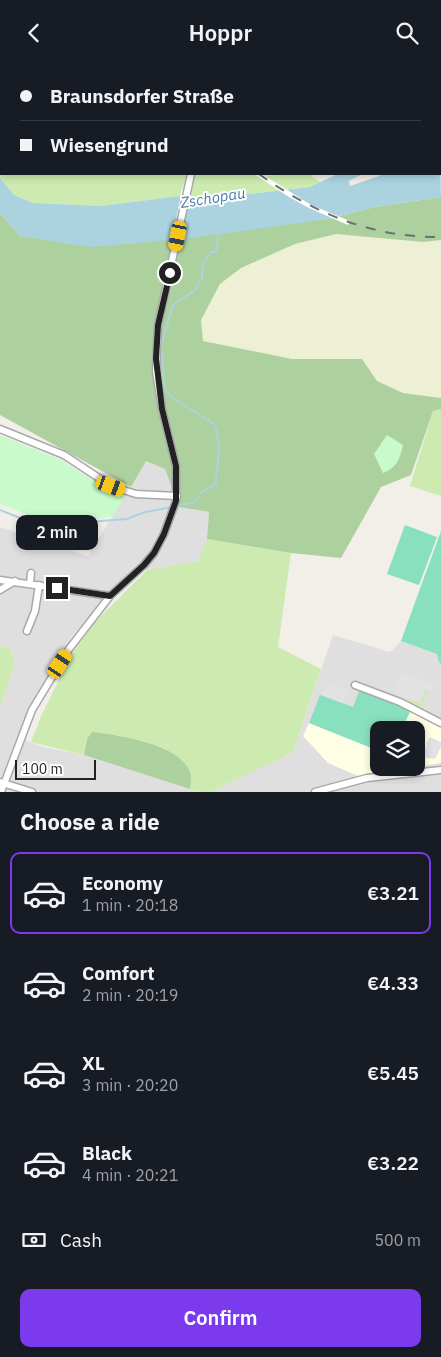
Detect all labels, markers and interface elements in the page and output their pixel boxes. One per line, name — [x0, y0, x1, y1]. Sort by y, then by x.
text: Hoppr — [189, 18, 252, 47]
icon: back — [20, 19, 48, 47]
icon: search — [393, 19, 421, 47]
text: Braunsdorfer Straße — [50, 84, 234, 108]
text: Wiesengrund — [50, 133, 169, 157]
water label: Zschopau — [178, 183, 247, 212]
car — [167, 220, 188, 252]
route start — [159, 262, 181, 284]
car — [94, 474, 127, 498]
callout: 2 min — [16, 515, 98, 551]
text: 2 min — [36, 522, 78, 542]
route end — [46, 577, 68, 599]
car — [45, 647, 74, 681]
map controls — [370, 721, 425, 776]
button: layers — [370, 721, 425, 776]
scale bar — [15, 757, 96, 780]
text: 100 m — [22, 760, 63, 778]
text: Choose a ride — [20, 807, 160, 836]
icon: car — [22, 871, 67, 916]
text: Economy — [82, 871, 163, 895]
text: €3.21 — [367, 881, 419, 905]
text: 1 min · 20:18 — [82, 895, 178, 915]
icon: car — [22, 961, 67, 1006]
text: Comfort — [82, 961, 155, 985]
text: €4.33 — [367, 971, 419, 995]
text: 2 min · 20:19 — [82, 985, 178, 1005]
icon: car — [22, 1051, 67, 1096]
text: XL — [82, 1051, 105, 1075]
text: €5.45 — [367, 1061, 419, 1085]
text: 3 min · 20:20 — [82, 1075, 178, 1095]
icon: car — [22, 1141, 67, 1186]
text: Black — [82, 1141, 132, 1165]
text: €3.22 — [367, 1151, 419, 1175]
text: 4 min · 20:21 — [82, 1165, 178, 1185]
icon: cash — [20, 1226, 48, 1254]
text: Cash — [60, 1228, 102, 1252]
text: 500 m — [374, 1230, 421, 1250]
button: Confirm — [20, 1289, 421, 1347]

